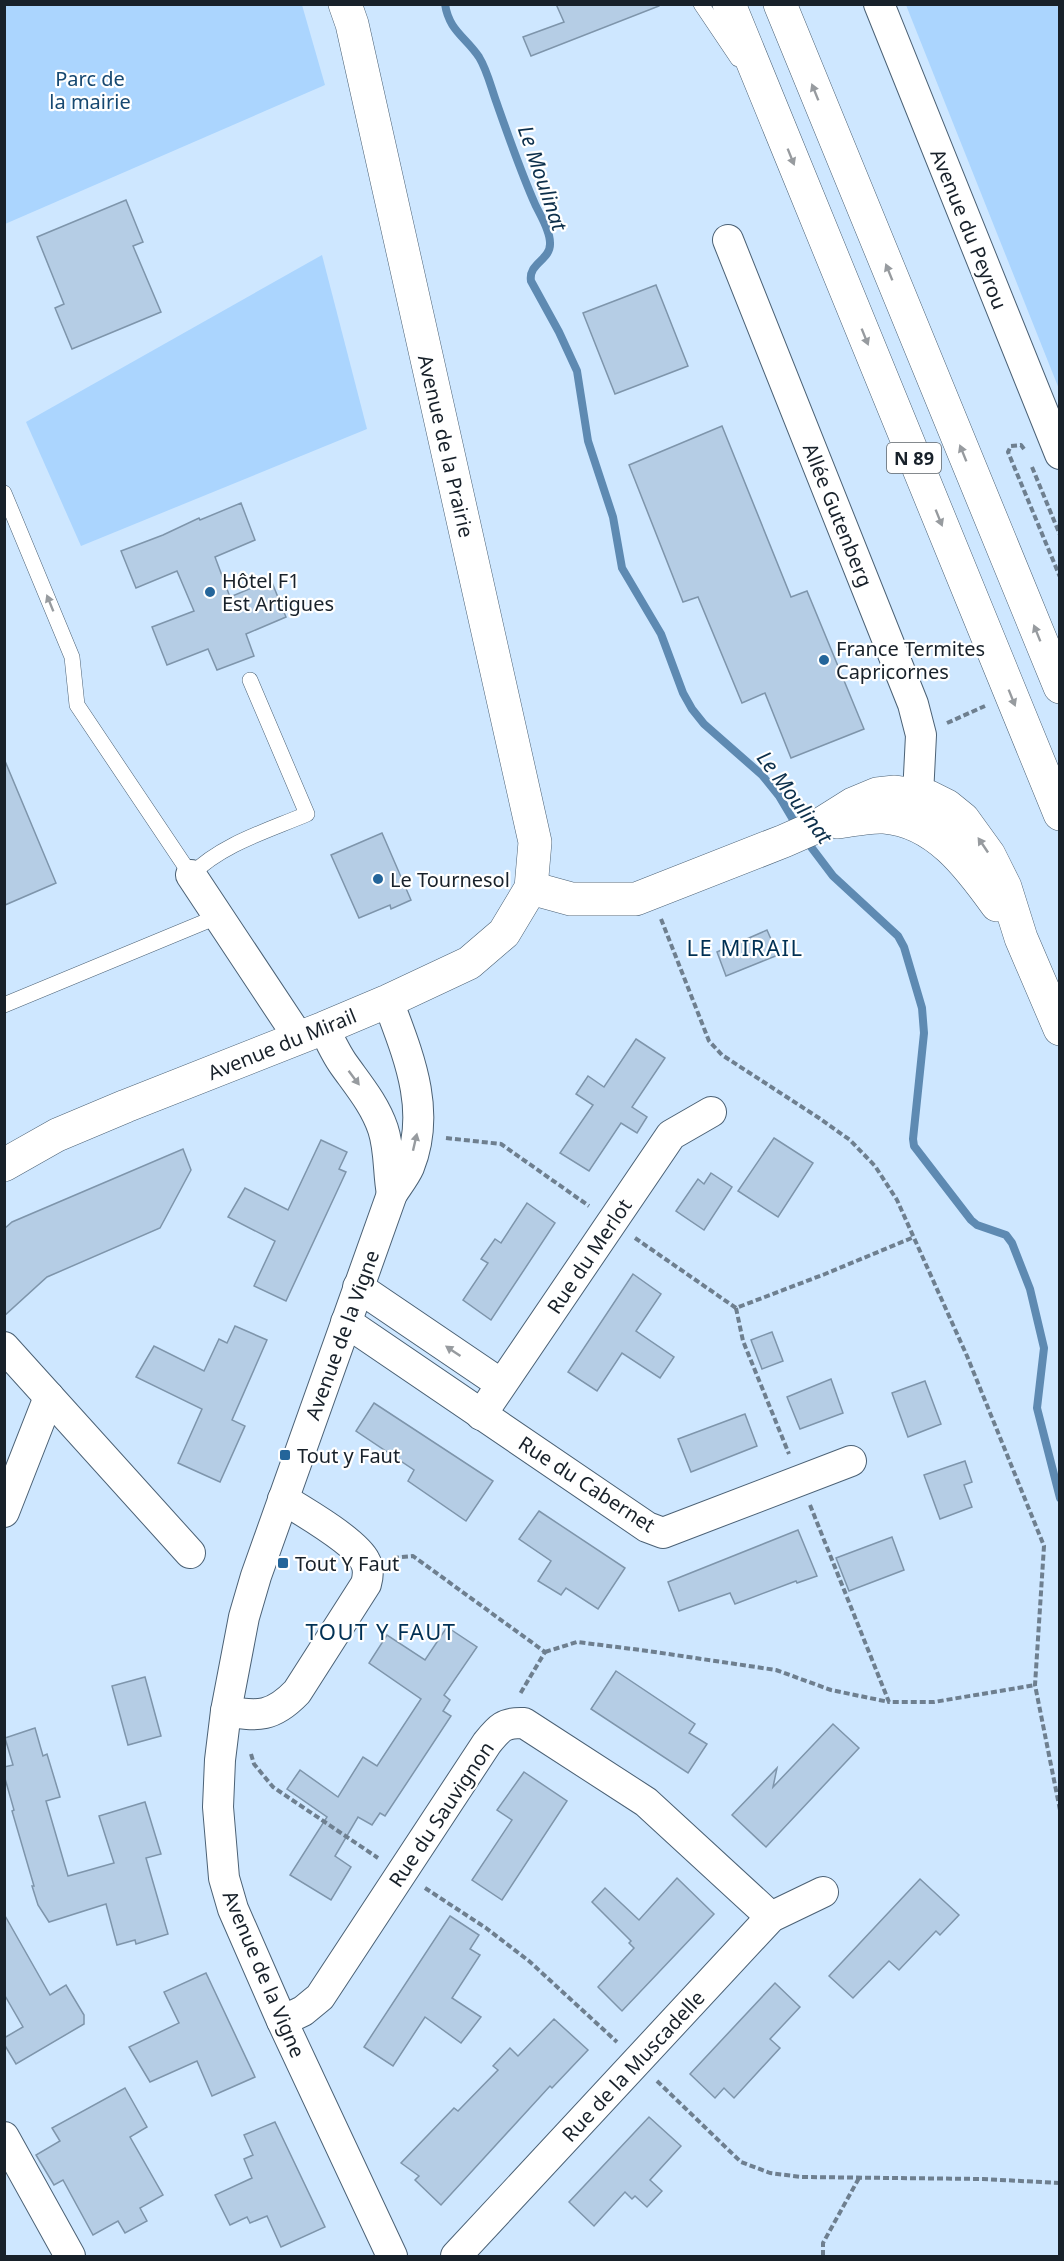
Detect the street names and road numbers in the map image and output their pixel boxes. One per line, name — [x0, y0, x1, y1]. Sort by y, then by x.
street label: Avenue du Peyrou — [924, 145, 1014, 313]
street label: Avenue de la Prairie — [412, 352, 480, 540]
street label: Allée Gutenberg — [797, 439, 879, 591]
road number: N 89 — [887, 443, 941, 473]
street label: Avenue du Mirail — [204, 1002, 360, 1086]
street label: Rue du Merlot — [541, 1193, 637, 1319]
street label: Avenue de la Vigne — [299, 1246, 385, 1424]
street label: Rue du Cabernet — [514, 1430, 660, 1538]
street label: Rue du Sauvignon — [382, 1736, 500, 1892]
street label: Avenue de la Vigne — [217, 1886, 311, 2062]
street label: Rue de la Muscadelle — [556, 1984, 710, 2148]

